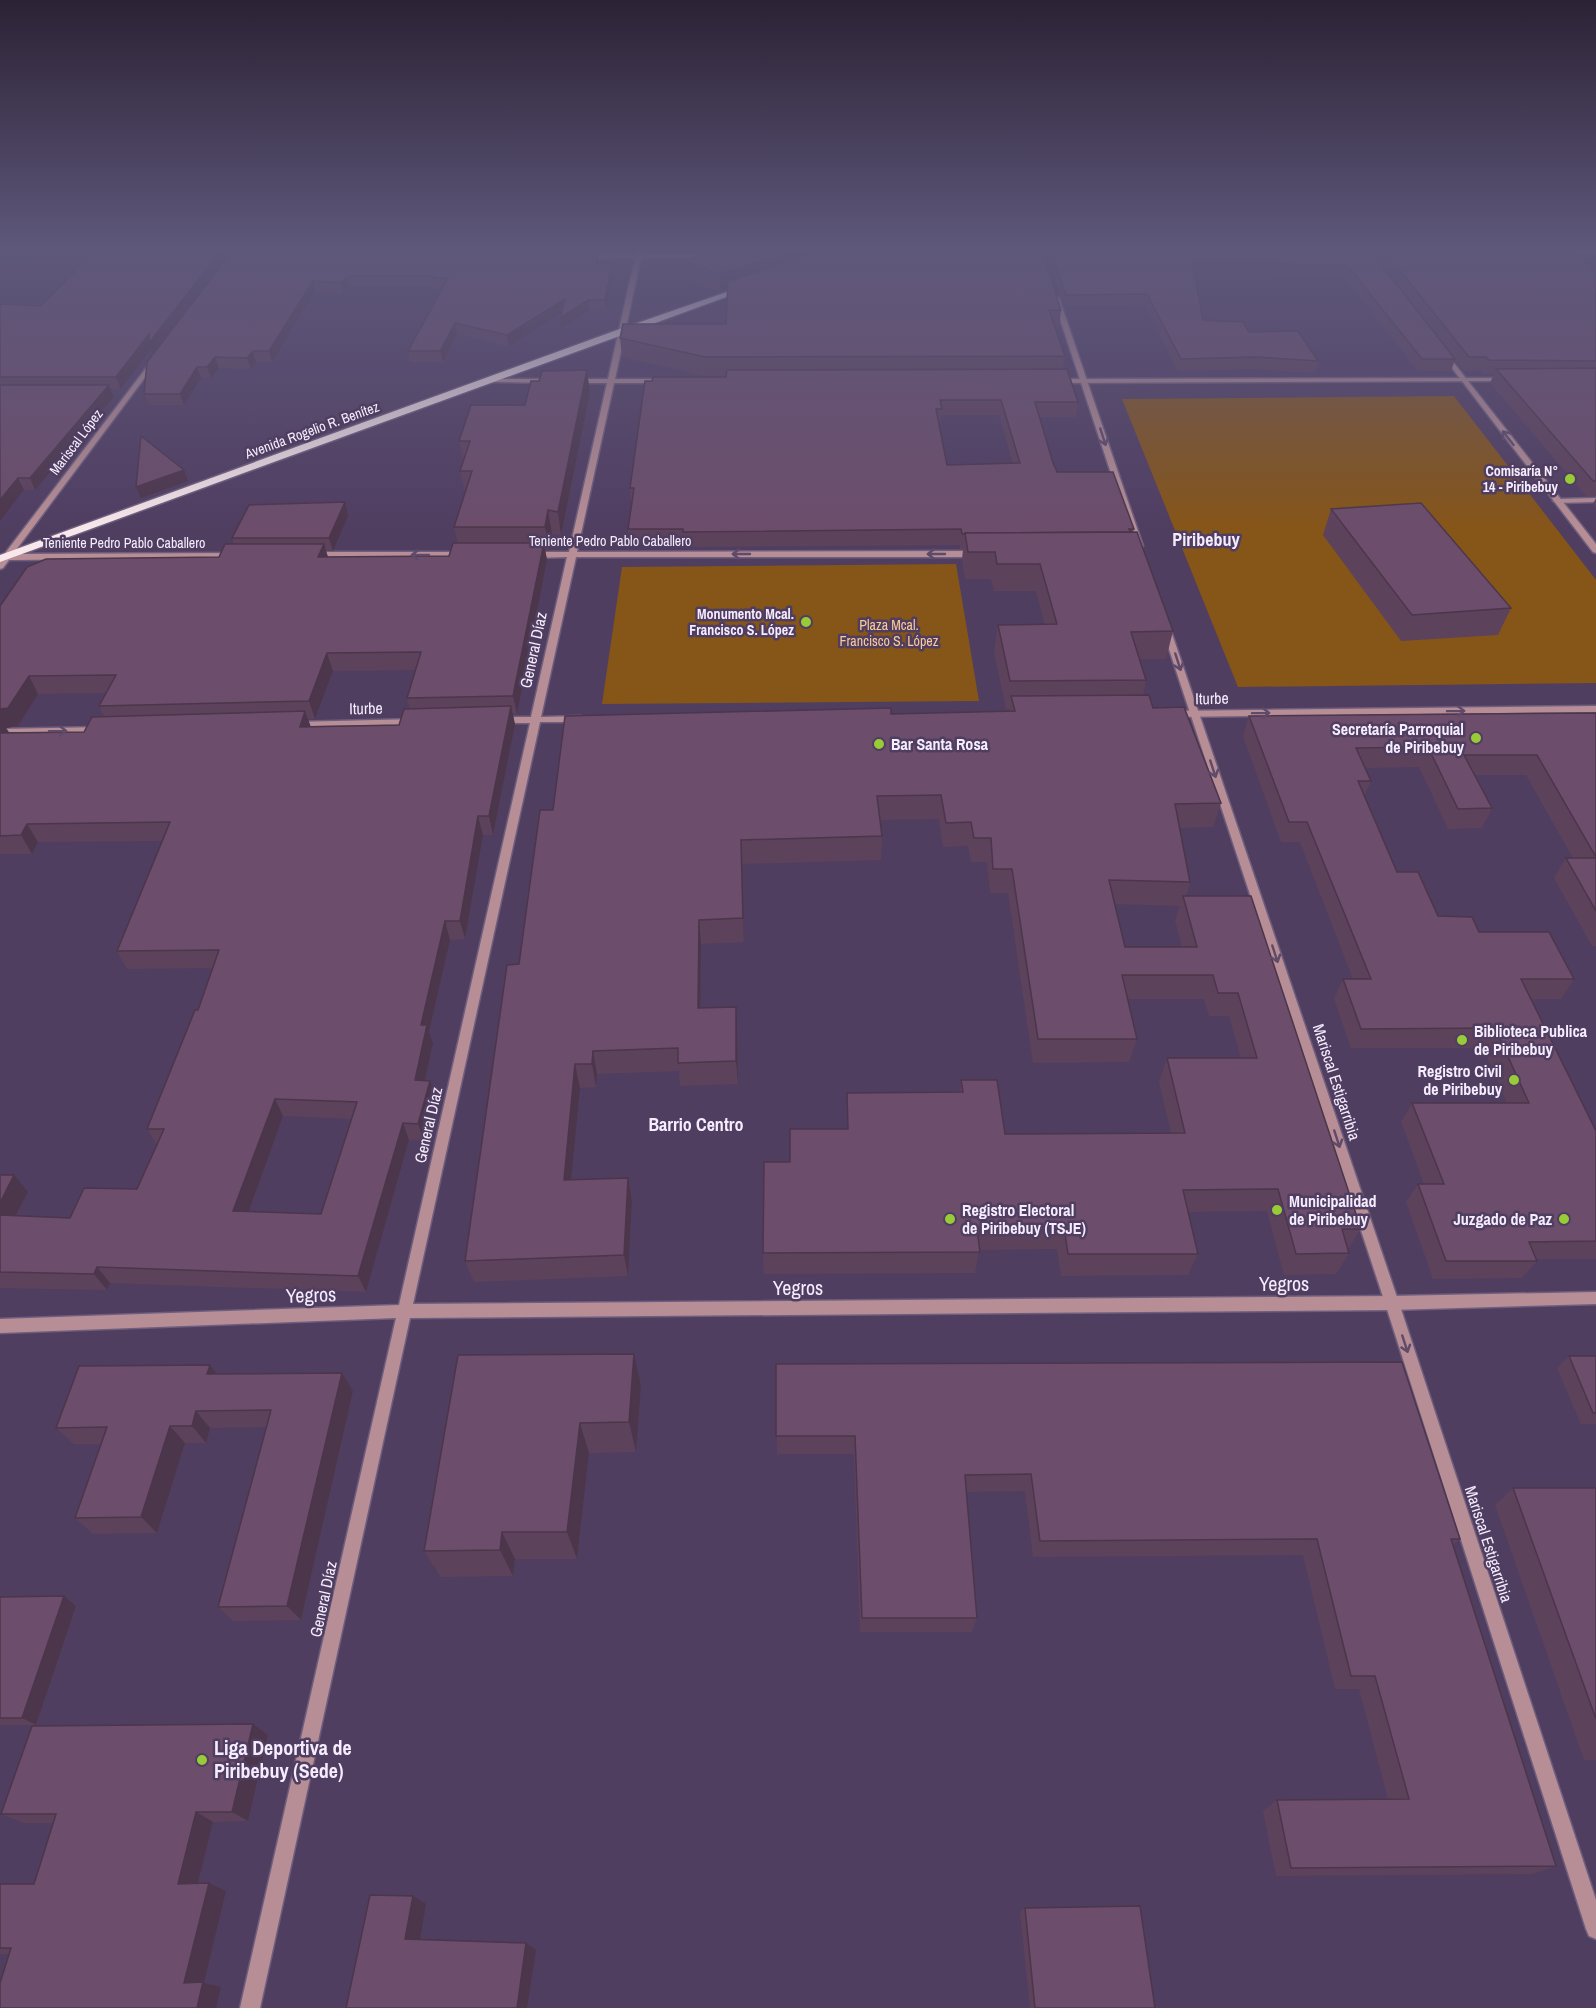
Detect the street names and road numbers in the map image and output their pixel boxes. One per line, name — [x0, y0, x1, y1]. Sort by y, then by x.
street label: Avenida Rogelio R. Benítez — [242, 397, 382, 463]
street label: Mariscal López — [45, 405, 107, 479]
street label: Teniente Pedro Pablo Caballero — [529, 532, 691, 550]
street label: Teniente Pedro Pablo Caballero — [43, 534, 205, 552]
street label: General Díaz — [514, 609, 552, 690]
street label: Iturbe — [1195, 687, 1229, 709]
street label: Iturbe — [349, 697, 383, 719]
street label: Mariscal Estigarribia — [1308, 1021, 1366, 1144]
street label: General Díaz — [409, 1084, 448, 1165]
street label: Yegros — [1259, 1270, 1309, 1297]
street label: Yegros — [773, 1274, 823, 1301]
street label: Yegros — [285, 1280, 337, 1309]
street label: Mariscal Estigarribia — [1460, 1483, 1518, 1606]
street label: General Díaz — [304, 1558, 342, 1639]

